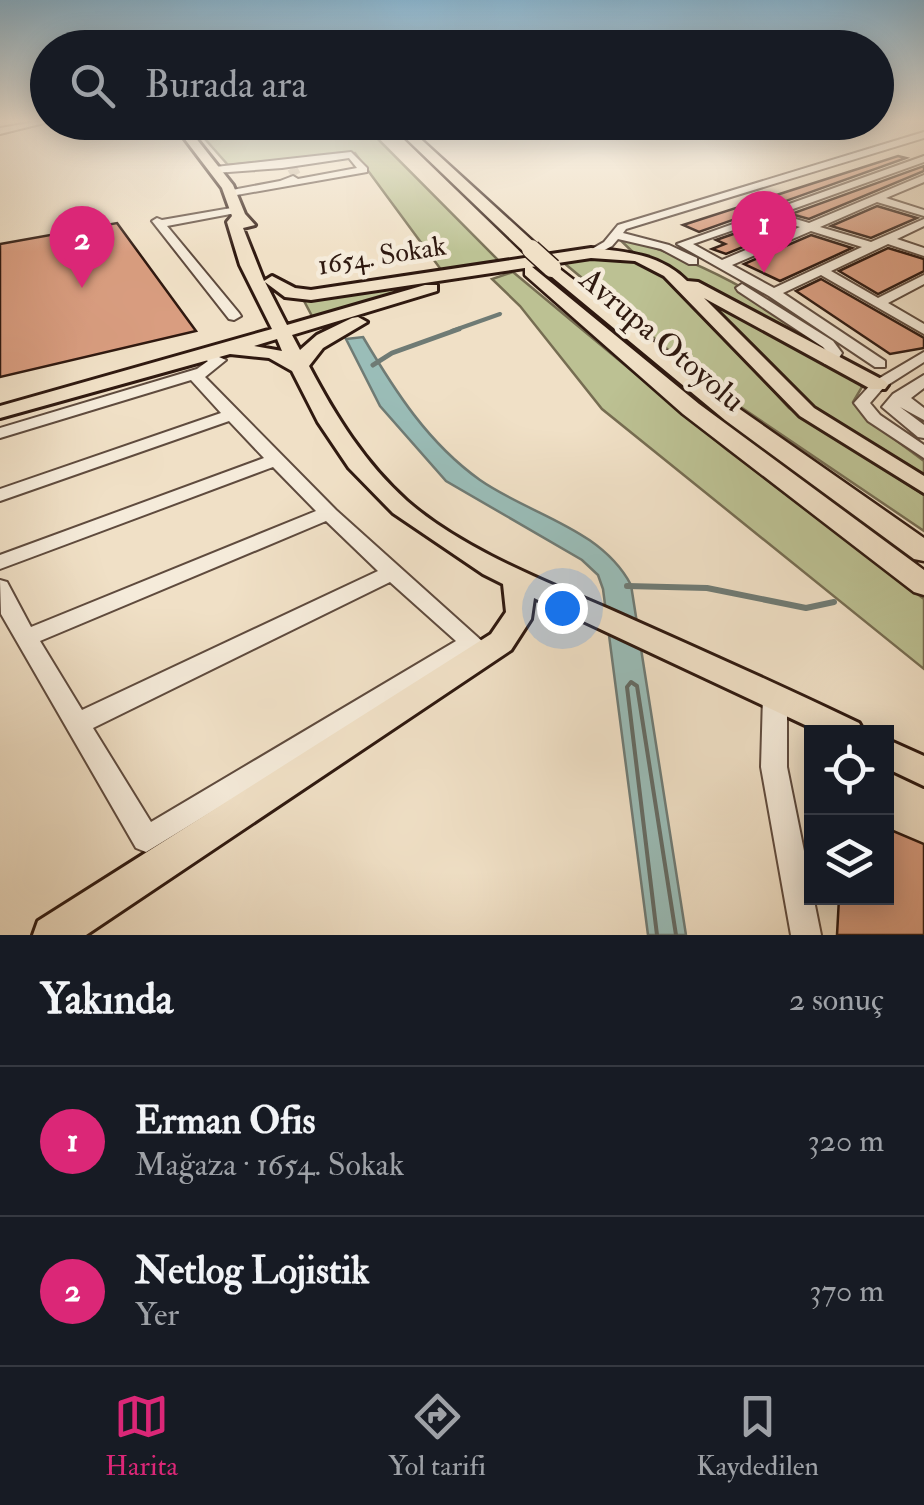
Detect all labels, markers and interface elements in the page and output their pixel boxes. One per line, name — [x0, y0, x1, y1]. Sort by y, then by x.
search box — [30, 30, 894, 140]
icon: search — [65, 58, 120, 113]
text: Burada ara — [145, 61, 307, 109]
pin: 1 — [732, 190, 796, 273]
pin: 2 — [49, 206, 114, 288]
street label: 1654. Sokak — [315, 228, 449, 283]
street label: Avrupa Otoyolu — [571, 259, 753, 421]
your location — [537, 583, 588, 634]
map controls — [804, 725, 894, 905]
button: locate — [804, 725, 894, 815]
button: layers — [804, 815, 894, 905]
text: Yakında — [40, 974, 173, 1026]
text: 2 sonuç — [789, 980, 884, 1020]
text: Erman Ofis — [135, 1097, 316, 1145]
text: 1 — [67, 1121, 78, 1161]
text: 320 m — [808, 1121, 884, 1161]
text: Mağaza · 1654. Sokak — [135, 1145, 404, 1185]
text: Netlog Lojistik — [135, 1247, 370, 1295]
text: 2 — [64, 1271, 81, 1311]
text: 370 m — [809, 1271, 884, 1311]
text: Yer — [135, 1295, 179, 1335]
tab: Harita — [105, 1389, 178, 1484]
tab: Yol tarifi — [388, 1389, 486, 1484]
tab: Kaydedilen — [696, 1389, 819, 1484]

